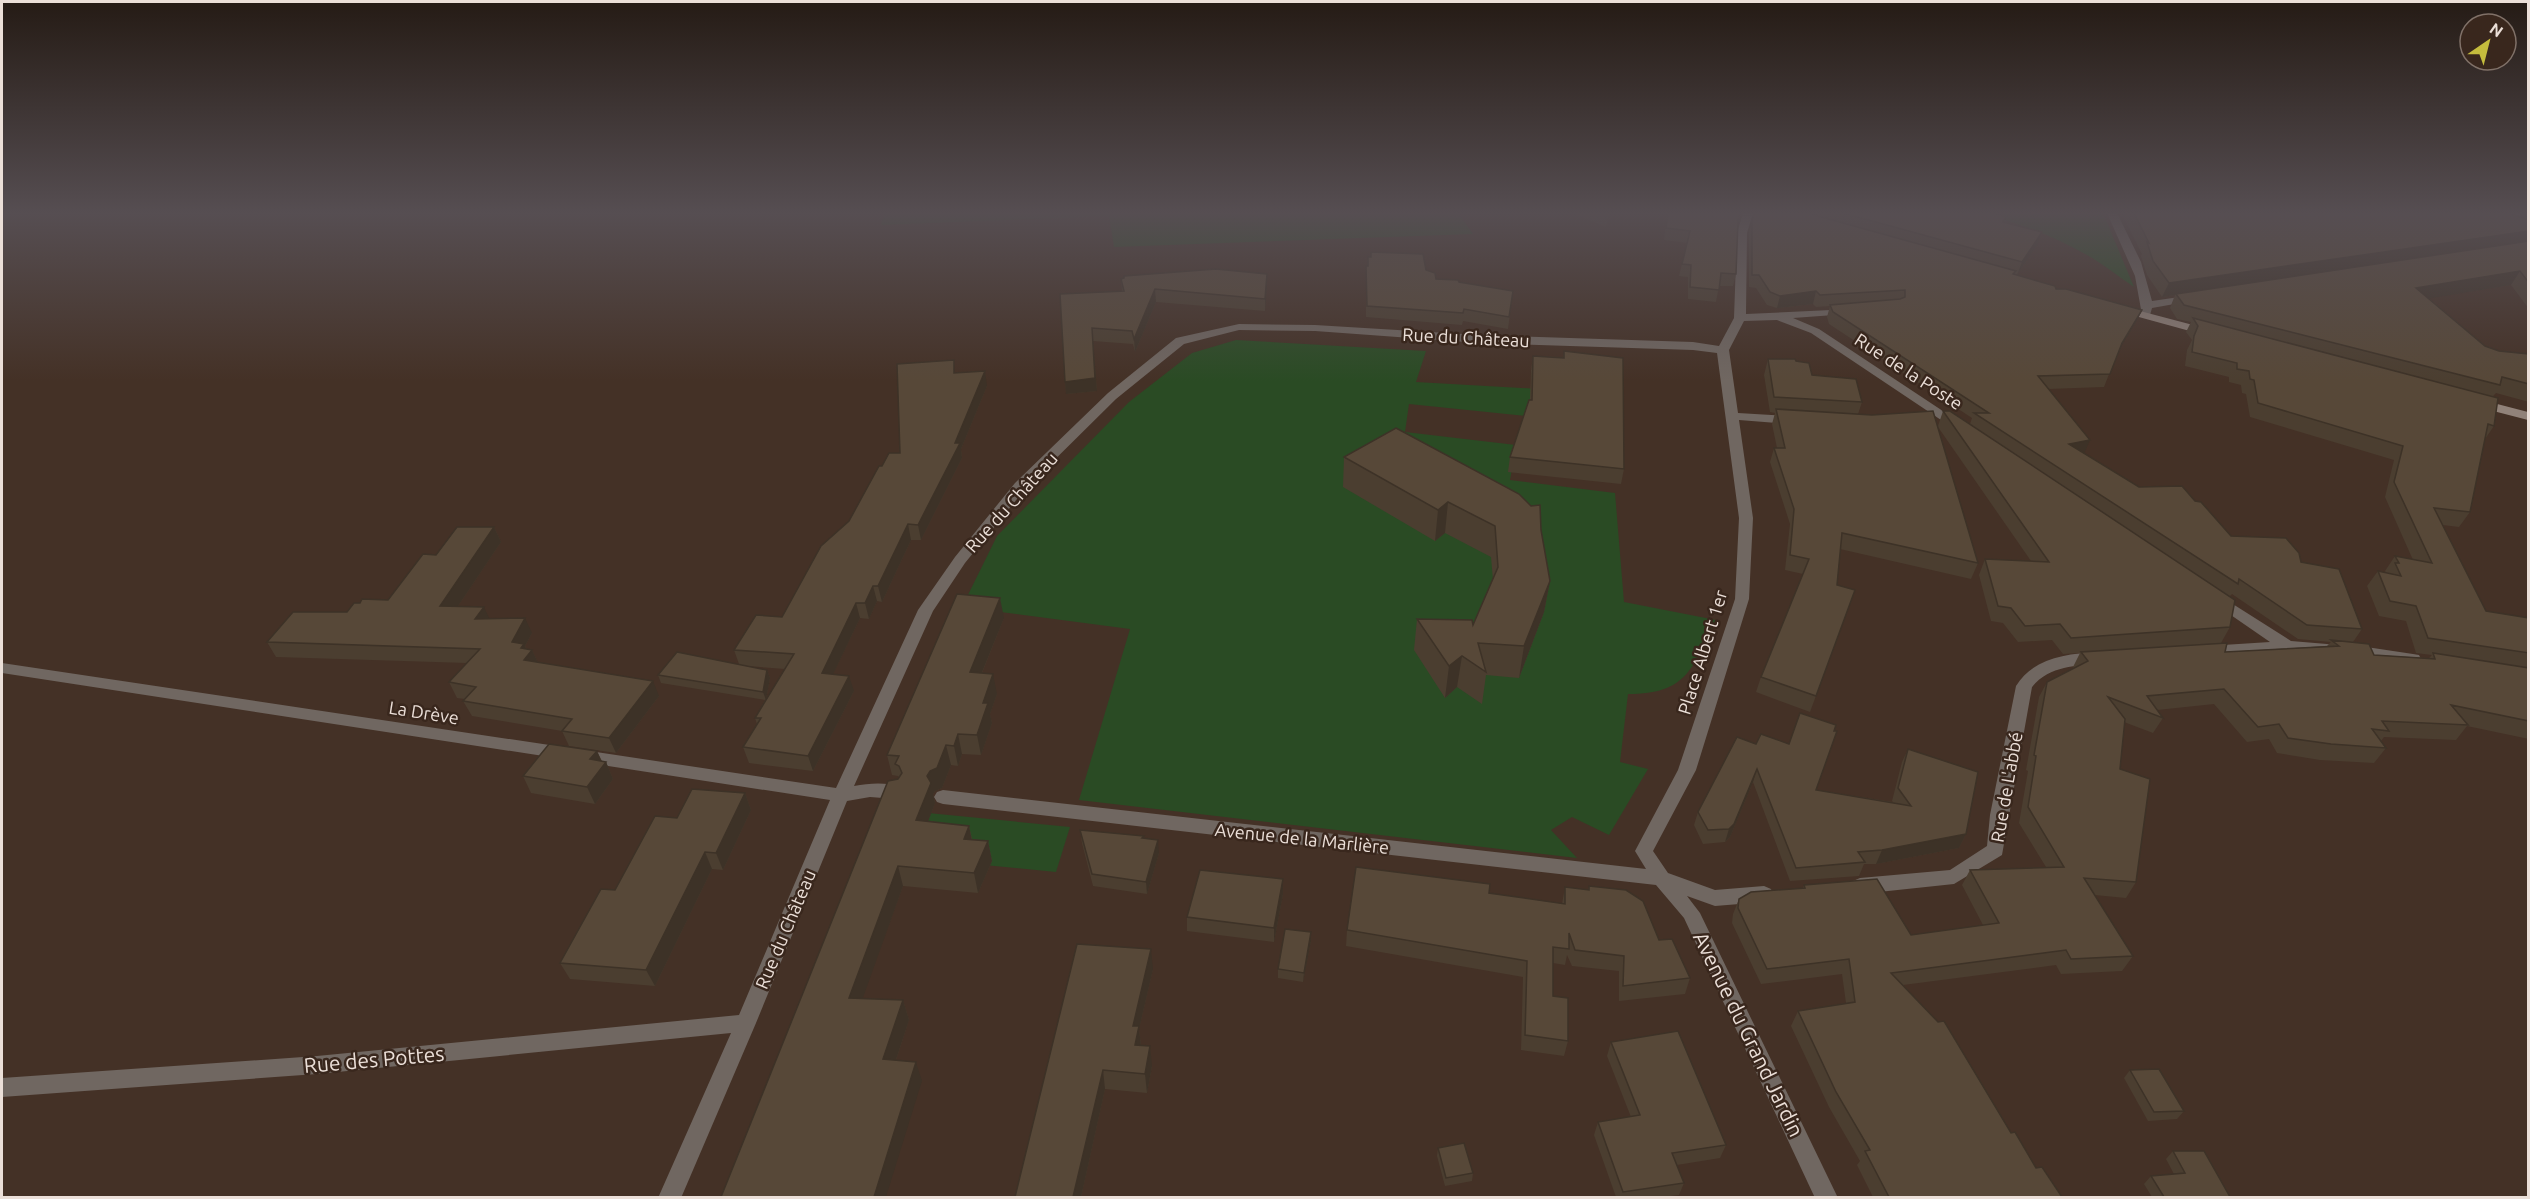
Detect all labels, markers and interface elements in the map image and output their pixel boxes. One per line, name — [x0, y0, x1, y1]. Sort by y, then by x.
north arrow — [2458, 12, 2518, 72]
text: N — [2487, 19, 2507, 41]
street label: Rue du Château — [1402, 324, 1530, 350]
street label: Rue de la Poste — [1851, 329, 1967, 413]
street label: Rue du Château — [961, 448, 1061, 556]
street label: Place Albert 1er — [1674, 587, 1730, 717]
street label: La Drève — [388, 697, 460, 727]
street label: Rue de L'abbé — [1986, 730, 2026, 844]
street label: Avenue de la Marlière — [1214, 819, 1390, 857]
street label: Rue du Château — [751, 866, 819, 992]
street label: Avenue du Grand Jardin — [1689, 928, 1809, 1140]
street label: Rue des Pottes — [303, 1041, 445, 1077]

